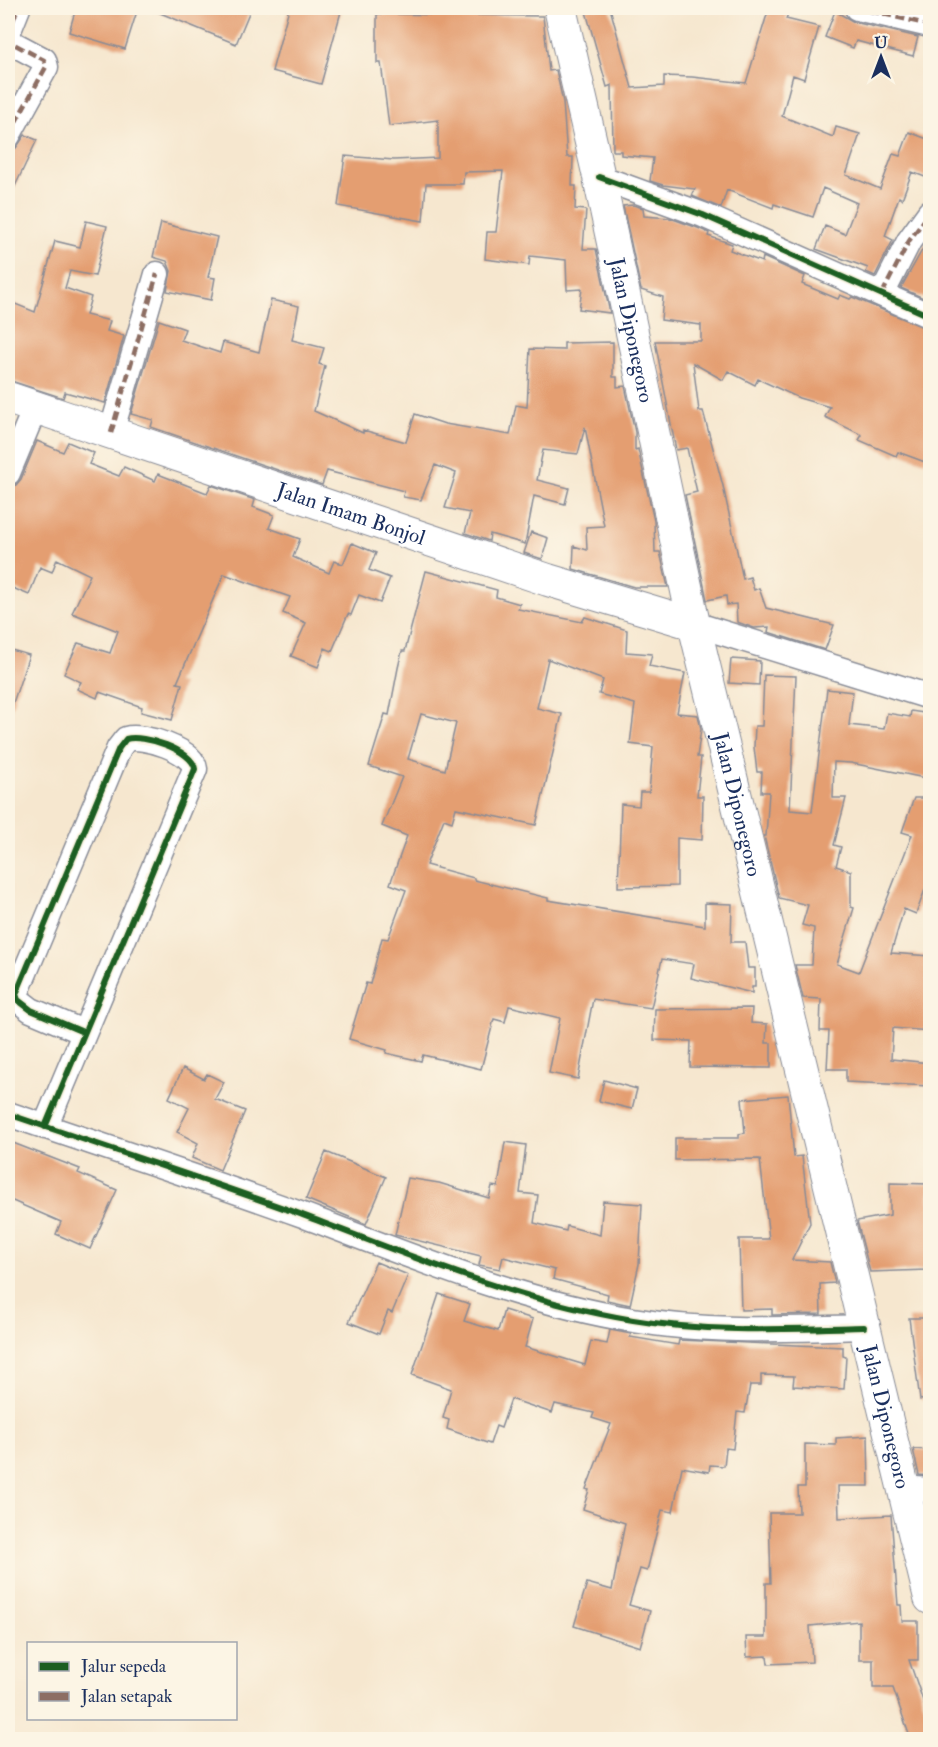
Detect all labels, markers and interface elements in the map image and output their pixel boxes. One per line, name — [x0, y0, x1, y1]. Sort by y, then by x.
north arrow — [851, 27, 911, 87]
text: U — [874, 33, 888, 53]
street label: Jalan Diponegoro — [603, 254, 660, 405]
street label: Jalan Imam Bonjol — [272, 476, 429, 551]
street label: Jalan Diponegoro — [707, 729, 768, 879]
street label: Jalan Diponegoro — [855, 1341, 917, 1491]
legend — [27, 1642, 237, 1720]
text: Jalur sepeda — [80, 1655, 167, 1678]
text: Jalan setapak — [80, 1685, 173, 1708]

